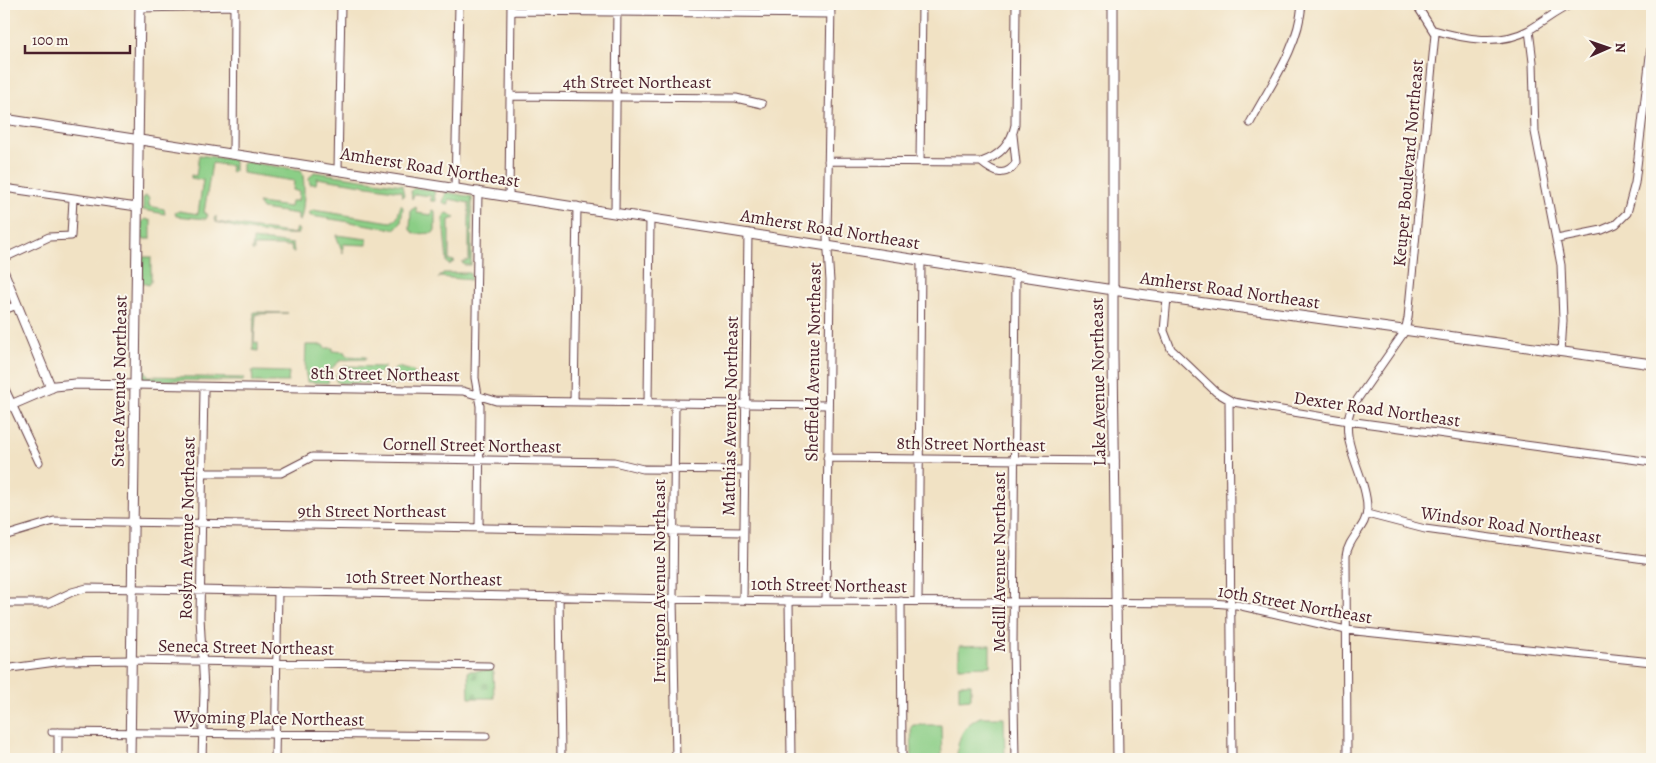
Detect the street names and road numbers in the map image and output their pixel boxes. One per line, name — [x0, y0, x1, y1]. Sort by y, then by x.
street label: Keuper Boulevard Northeast — [1387, 58, 1429, 268]
street label: 4th Street Northeast — [563, 70, 711, 94]
street label: Amherst Road Northeast — [338, 141, 521, 193]
street label: Amherst Road Northeast — [738, 203, 921, 255]
street label: Sheffield Avenue Northeast — [799, 262, 827, 462]
street label: Amherst Road Northeast — [1138, 265, 1321, 314]
street label: State Avenue Northeast — [105, 295, 133, 467]
street label: Lake Avenue Northeast — [1085, 297, 1111, 466]
street label: Matthias Avenue Northeast — [716, 316, 744, 516]
street label: 8th Street Northeast — [310, 361, 460, 387]
street label: Dexter Road Northeast — [1292, 385, 1462, 433]
street label: Cornell Street Northeast — [383, 431, 561, 459]
street label: 8th Street Northeast — [896, 431, 1046, 457]
street label: Roslyn Avenue Northeast — [173, 436, 201, 620]
street label: Medill Avenue Northeast — [987, 472, 1011, 652]
street label: Irvington Avenue Northeast — [647, 479, 671, 683]
street label: 9th Street Northeast — [298, 499, 446, 523]
street label: Windsor Road Northeast — [1418, 500, 1603, 550]
street label: 10th Street Northeast — [346, 565, 502, 591]
street label: 10th Street Northeast — [751, 572, 907, 598]
street label: 10th Street Northeast — [1216, 579, 1374, 629]
street label: Seneca Street Northeast — [158, 633, 334, 661]
street label: Wyoming Place Northeast — [172, 704, 365, 732]

